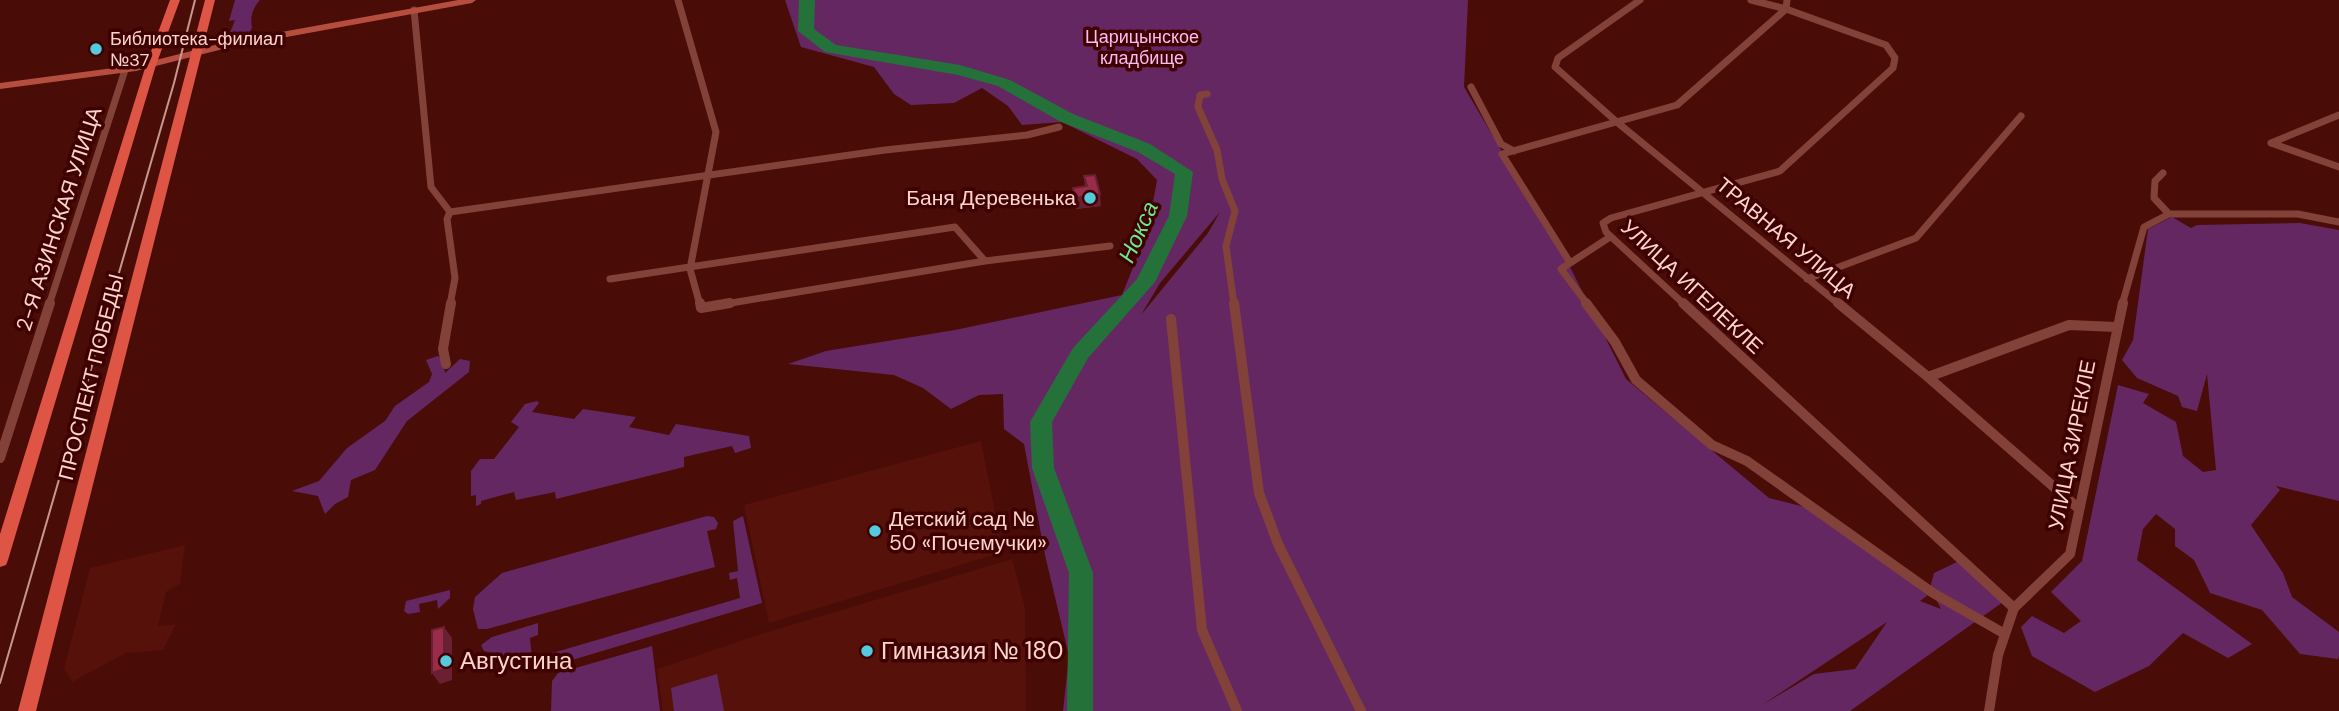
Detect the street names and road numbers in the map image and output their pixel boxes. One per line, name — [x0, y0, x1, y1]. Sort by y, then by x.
street label: 2-Я АЗИНСКАЯ УЛИЦА — [10, 103, 108, 335]
street label: ТРАВНАЯ УЛИЦА — [1710, 171, 1862, 305]
street label: УЛИЦА ИГЕЛЕКЛЕ — [1615, 214, 1769, 360]
street label: ПРОСПЕКТ ПОБЕДЫ — [52, 271, 130, 483]
street label: УЛИЦА ЗИРЕКЛЕ — [2042, 358, 2102, 532]

